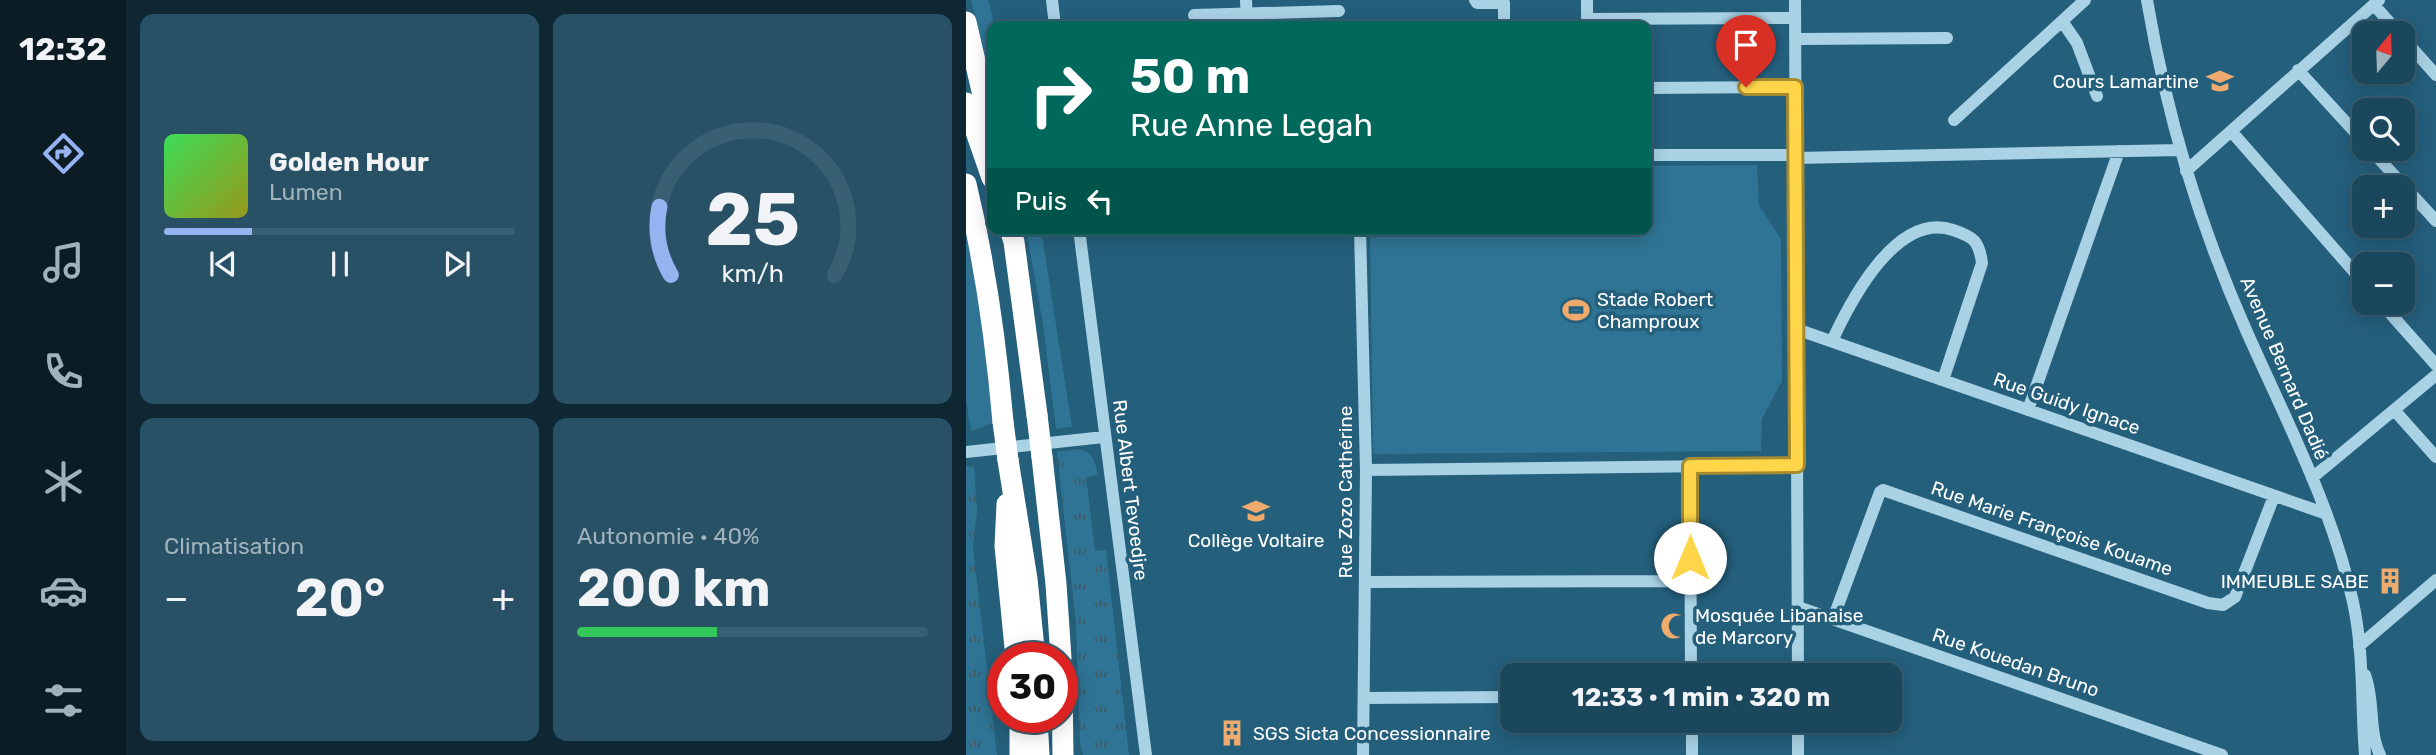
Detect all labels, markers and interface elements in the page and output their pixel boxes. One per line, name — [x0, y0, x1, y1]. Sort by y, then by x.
pin — [1716, 15, 1776, 87]
north arrow — [2352, 21, 2415, 84]
map controls — [2352, 21, 2415, 315]
icon: arrive — [1727, 26, 1765, 64]
text: 12:32 — [19, 30, 107, 68]
text: 50 m — [1130, 47, 1250, 105]
icon: right — [1015, 49, 1106, 140]
school or university icon: Cours Lamartine — [2205, 66, 2235, 96]
place label: Cours Lamartine — [2052, 70, 2199, 93]
button: search — [2352, 98, 2415, 161]
text: Rue Anne Legah — [1130, 106, 1373, 144]
icon: directions — [39, 129, 88, 178]
text: Golden Hour — [269, 147, 429, 178]
button: + — [2352, 175, 2415, 238]
text: 25 — [705, 177, 800, 263]
text: Lumen — [269, 178, 343, 206]
icon: left — [1081, 182, 1119, 220]
text: Puis — [1015, 186, 1067, 217]
icon: music — [39, 238, 88, 287]
icon: previous — [204, 245, 242, 283]
icon: pause — [321, 245, 359, 283]
icon: next — [438, 245, 476, 283]
button: − — [2352, 252, 2415, 315]
text: km/h — [721, 259, 784, 288]
street label: Avenue Bernard Dadié — [2235, 273, 2334, 463]
place label: Stade Robert Champroux — [1597, 288, 1714, 333]
sports icon: Stade Robert Champroux — [1561, 295, 1591, 325]
icon: phone — [39, 347, 88, 396]
street label: Rue Guidy Ignace — [1990, 368, 2143, 439]
street label: Rue Albert Tevoedjre — [1108, 398, 1153, 582]
street label: Rue Zozo Cathérine — [1334, 406, 1357, 578]
icon: climate — [39, 457, 88, 506]
street label: Rue Marie Françoise Kouame — [1928, 476, 2176, 581]
school or university icon: Collège Voltaire — [1241, 496, 1271, 526]
position arrow — [1653, 521, 1727, 595]
text: Autonomie · 40% — [577, 522, 760, 550]
place label: Collège Voltaire — [1188, 529, 1324, 552]
text: Climatisation — [164, 532, 304, 560]
text: 200 km — [577, 557, 771, 619]
icon: car — [39, 566, 88, 615]
building icon: IMMEUBLE SABE — [2375, 566, 2405, 596]
text: 20° — [295, 567, 385, 629]
place label: IMMEUBLE SABE — [2221, 570, 2369, 593]
text: − — [164, 575, 189, 621]
text: + — [491, 575, 515, 621]
place label: Mosquée Libanaise de Marcory — [1695, 604, 1863, 649]
mosque icon: Mosquée Libanaise de Marcory — [1659, 611, 1689, 641]
street label: Rue Kouedan Bruno — [1929, 623, 2102, 702]
speed limit sign: 30 — [987, 642, 1078, 733]
icon: filters — [39, 676, 88, 725]
text: 12:33 · 1 min · 320 m — [1572, 682, 1830, 713]
building icon: SGS Sicta Concessionnaire — [1217, 718, 1247, 748]
place label: SGS Sicta Concessionnaire — [1253, 722, 1491, 745]

